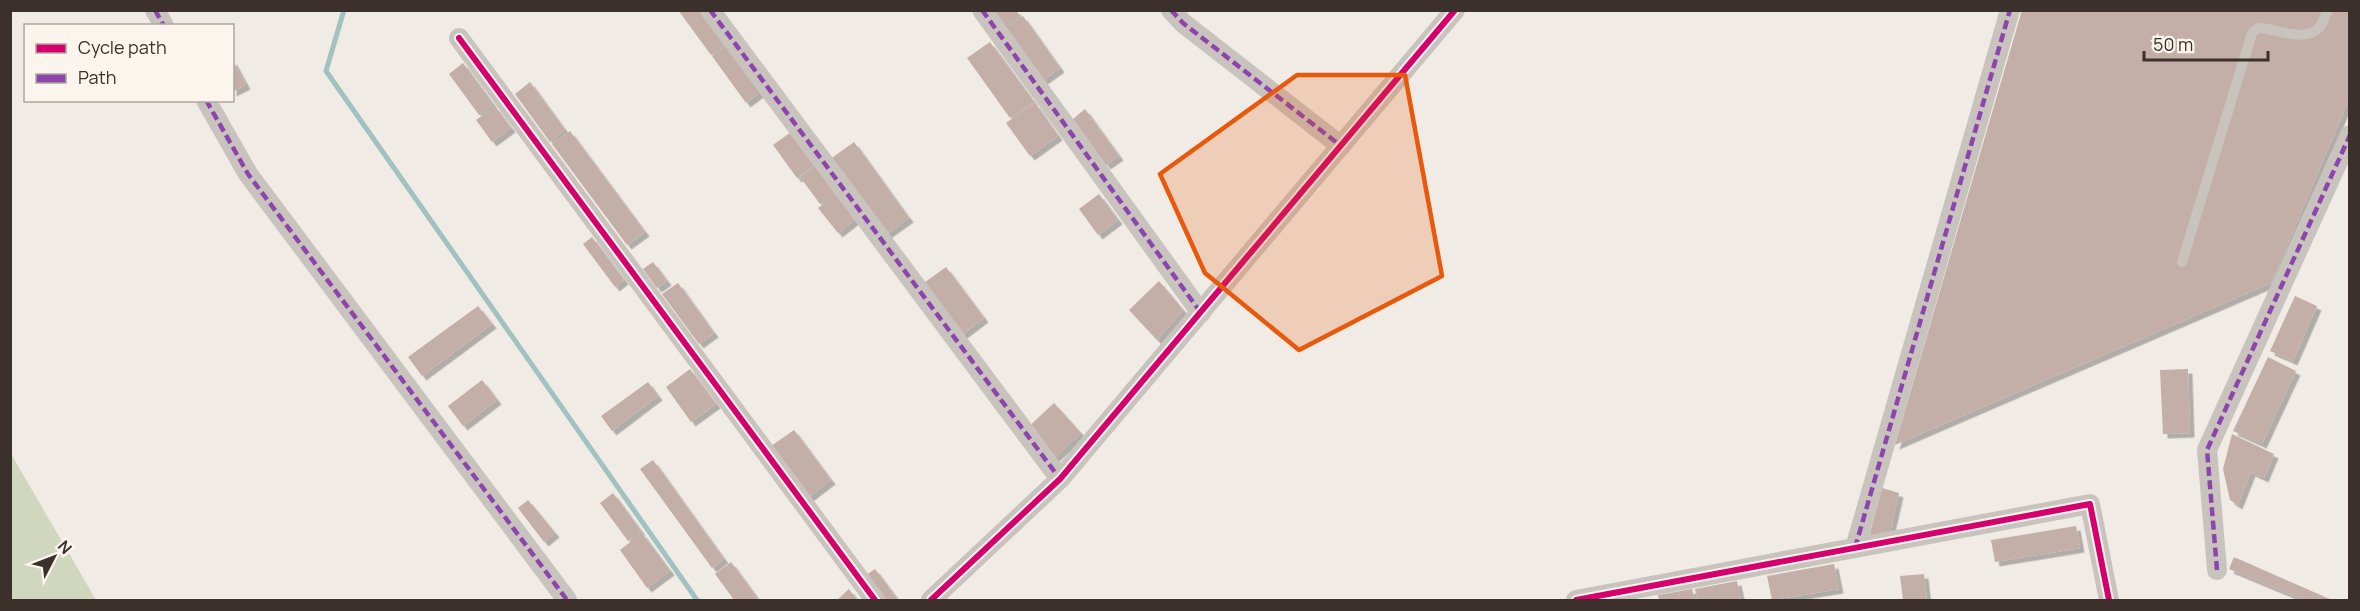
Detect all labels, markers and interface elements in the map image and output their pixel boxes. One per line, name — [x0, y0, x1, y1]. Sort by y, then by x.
legend — [24, 24, 234, 102]
scale bar — [2144, 24, 2268, 62]
text: 50 m — [2153, 32, 2193, 56]
text: Cycle path — [78, 35, 167, 59]
text: Path — [78, 65, 116, 89]
north arrow — [24, 527, 84, 587]
text: N — [53, 535, 77, 559]

